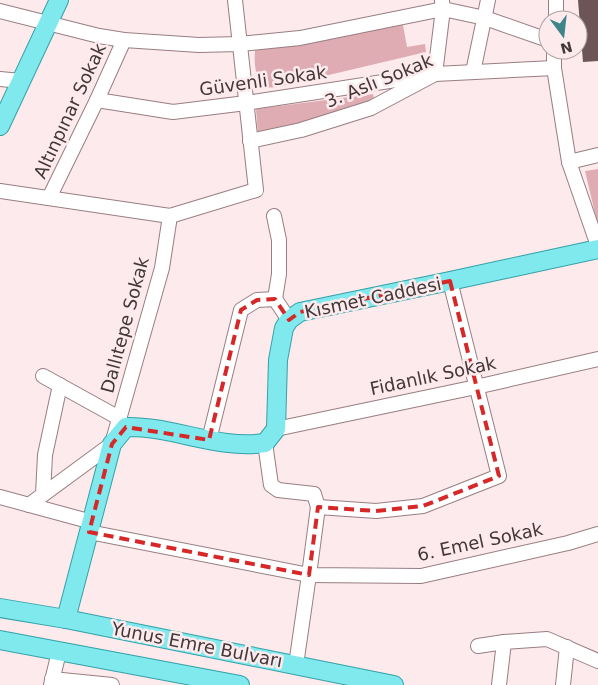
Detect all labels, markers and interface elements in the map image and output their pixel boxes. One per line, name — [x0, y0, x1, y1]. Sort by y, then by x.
north arrow — [538, 10, 588, 60]
text: N — [559, 38, 574, 57]
street label: Altınpınar Sokak — [29, 39, 110, 182]
street label: 3. Aslı Sokak — [322, 49, 436, 112]
street label: Güvenli Sokak — [198, 61, 328, 100]
street label: Dallıtepe Sokak — [96, 254, 153, 395]
street label: Kısmet Caddesi — [302, 273, 443, 322]
street label: Fidanlık Sokak — [368, 352, 498, 399]
street label: 6. Emel Sokak — [415, 518, 545, 565]
street label: Yunus Emre Bulvarı — [109, 617, 284, 671]

